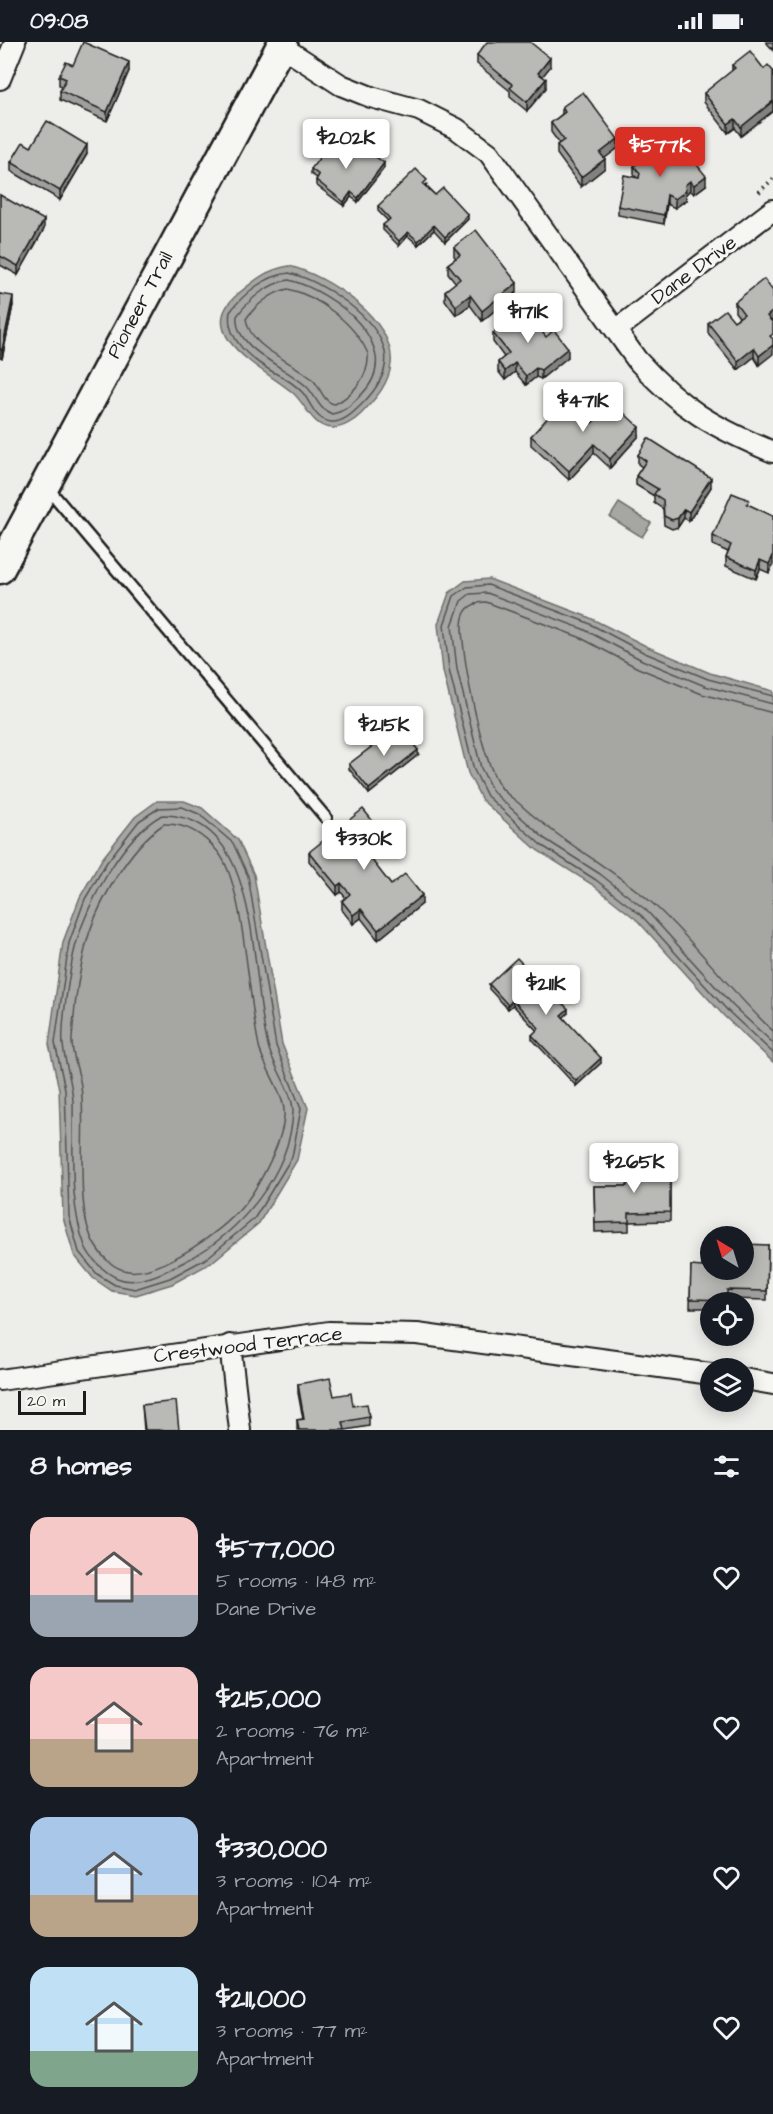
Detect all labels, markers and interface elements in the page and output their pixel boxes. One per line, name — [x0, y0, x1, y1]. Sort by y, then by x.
text: 09:08 — [30, 6, 88, 37]
pin: $202K — [304, 119, 388, 170]
text: $202K — [317, 124, 375, 152]
pin: $577K — [618, 127, 702, 178]
text: $577K — [629, 132, 691, 160]
street label: Dane Drive — [646, 229, 743, 311]
street label: Pioneer Trail — [100, 247, 180, 363]
pin: $171K — [486, 293, 570, 344]
text: $171K — [508, 298, 548, 326]
pin: $471K — [541, 382, 625, 433]
text: $471K — [557, 387, 609, 415]
pin: $215K — [342, 706, 426, 757]
text: $215K — [358, 711, 410, 739]
pin: $330K — [322, 820, 406, 871]
text: $330K — [336, 825, 392, 853]
pin: $211K — [504, 965, 588, 1016]
text: $211K — [526, 970, 566, 998]
pin: $265K — [592, 1143, 676, 1194]
text: $265K — [603, 1148, 665, 1176]
north arrow — [700, 1226, 754, 1280]
map controls — [700, 1226, 754, 1412]
button: locate — [700, 1292, 754, 1346]
street label: Crestwood Terrace — [152, 1320, 344, 1370]
button: layers — [700, 1358, 754, 1412]
scale bar — [18, 1388, 86, 1416]
text: 20 m — [27, 1390, 65, 1412]
text: 8 homes — [30, 1448, 132, 1484]
icon: filters — [710, 1450, 743, 1483]
text: $577,000 — [216, 1531, 335, 1567]
icon: home — [78, 1541, 150, 1613]
icon: heart — [710, 1561, 743, 1594]
text: 5 rooms · 148 m² — [216, 1567, 376, 1595]
text: Dane Drive — [216, 1595, 316, 1623]
text: $215,000 — [216, 1681, 321, 1717]
icon: home — [78, 1691, 150, 1763]
icon: heart — [710, 1711, 743, 1744]
text: 2 rooms · 76 m² — [216, 1717, 369, 1745]
text: Apartment — [216, 1745, 314, 1773]
text: $330,000 — [216, 1831, 327, 1867]
icon: home — [78, 1841, 150, 1913]
icon: heart — [710, 1861, 743, 1894]
text: 3 rooms · 104 m² — [216, 1867, 372, 1895]
text: Apartment — [216, 1895, 314, 1923]
text: $211,000 — [216, 1981, 306, 2017]
icon: home — [78, 1991, 150, 2063]
icon: heart — [710, 2011, 743, 2044]
text: 3 rooms · 77 m² — [216, 2017, 368, 2045]
text: Apartment — [216, 2045, 314, 2073]

